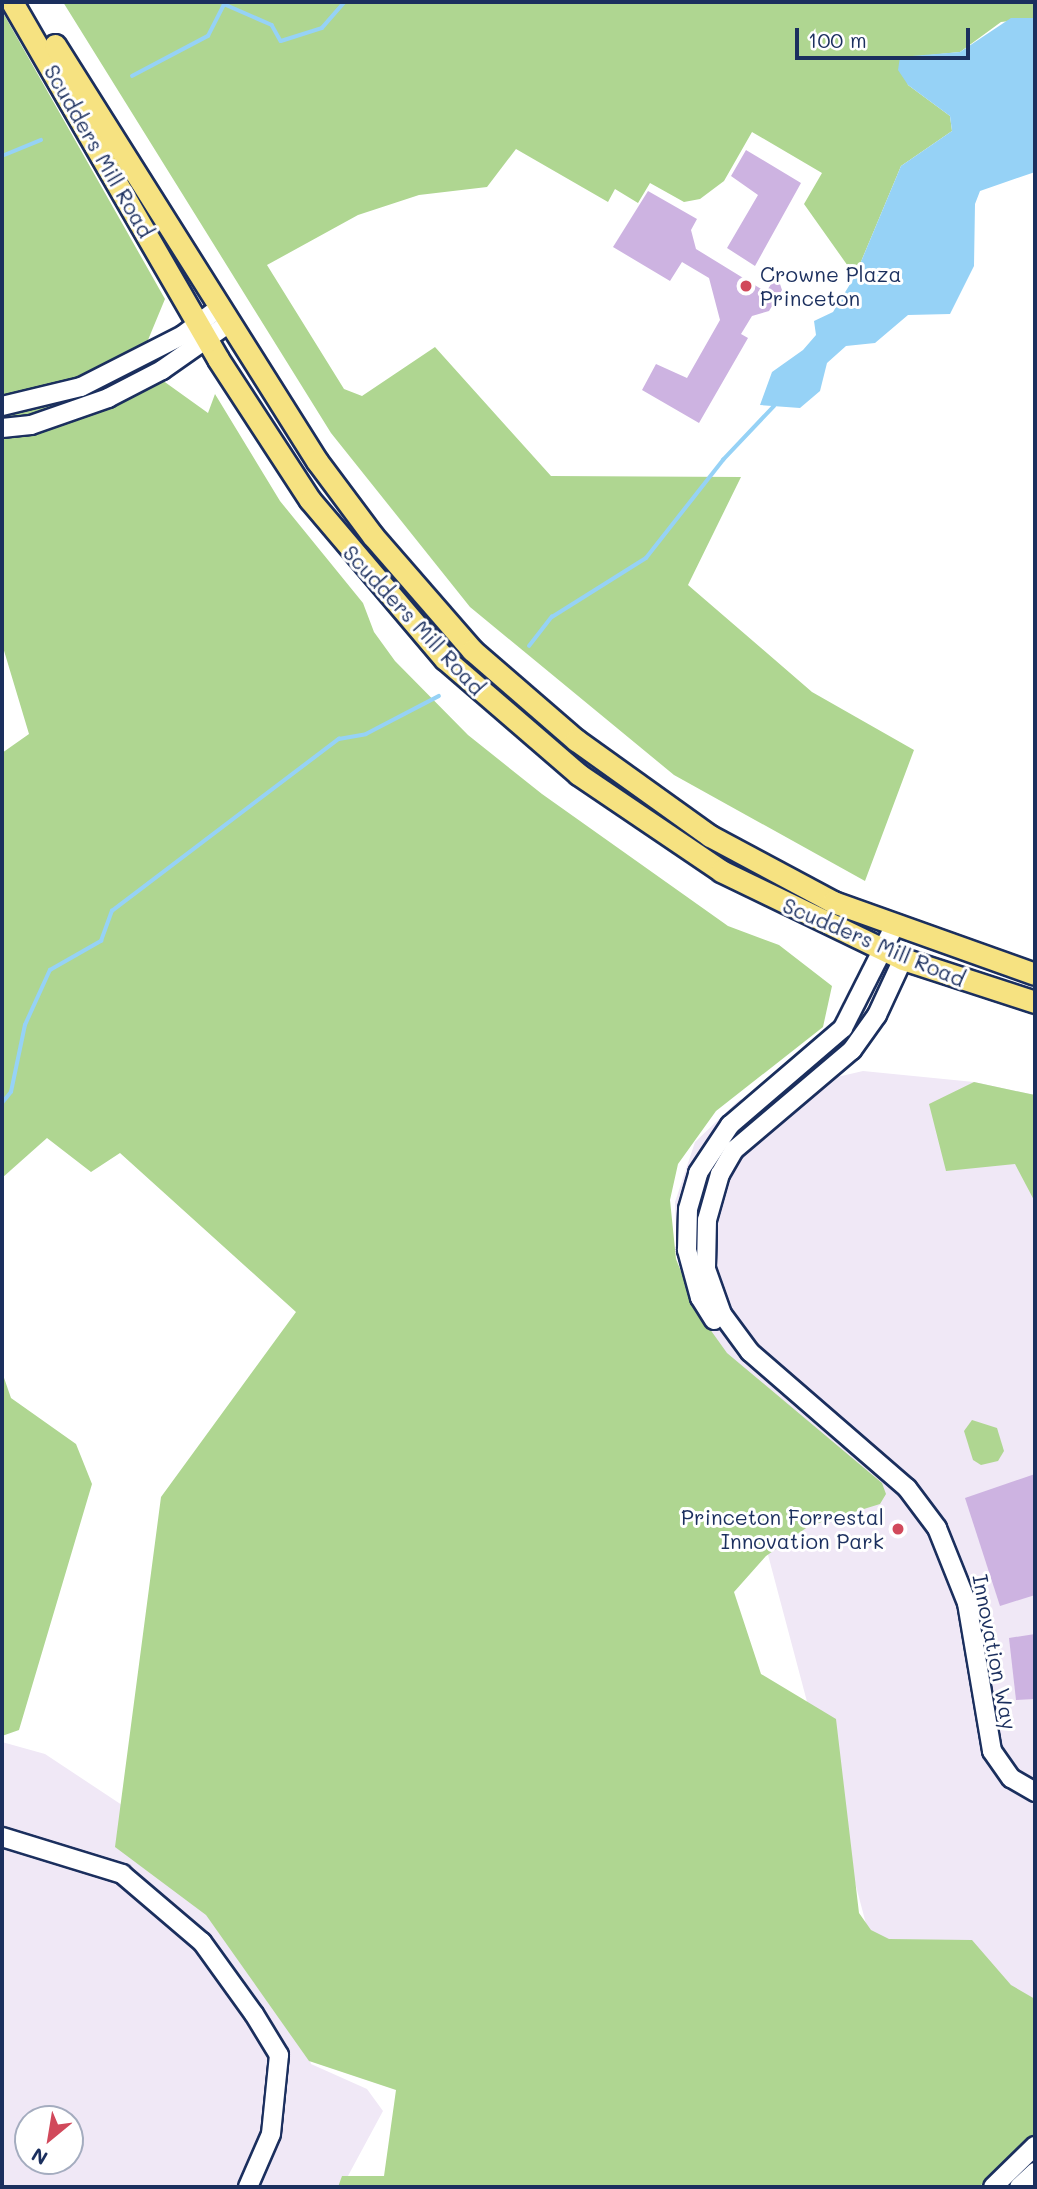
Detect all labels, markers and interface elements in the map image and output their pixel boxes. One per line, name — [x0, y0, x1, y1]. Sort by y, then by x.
scale bar — [799, 14, 974, 58]
text: 100 m — [808, 26, 867, 53]
street label: Scudders Mill Road — [39, 60, 159, 242]
place label: Crowne Plaza Princeton — [760, 261, 902, 311]
marker: Crowne Plaza Princeton — [738, 278, 754, 294]
street label: Scudders Mill Road — [338, 540, 490, 700]
street label: Scudders Mill Road — [779, 892, 969, 992]
place label: Princeton Forrestal Innovation Park — [681, 1504, 884, 1554]
marker: Princeton Forrestal Innovation Park — [890, 1521, 906, 1537]
street label: Innovation Way — [968, 1572, 1022, 1732]
north arrow — [14, 2105, 84, 2175]
text: N — [27, 2142, 52, 2171]

